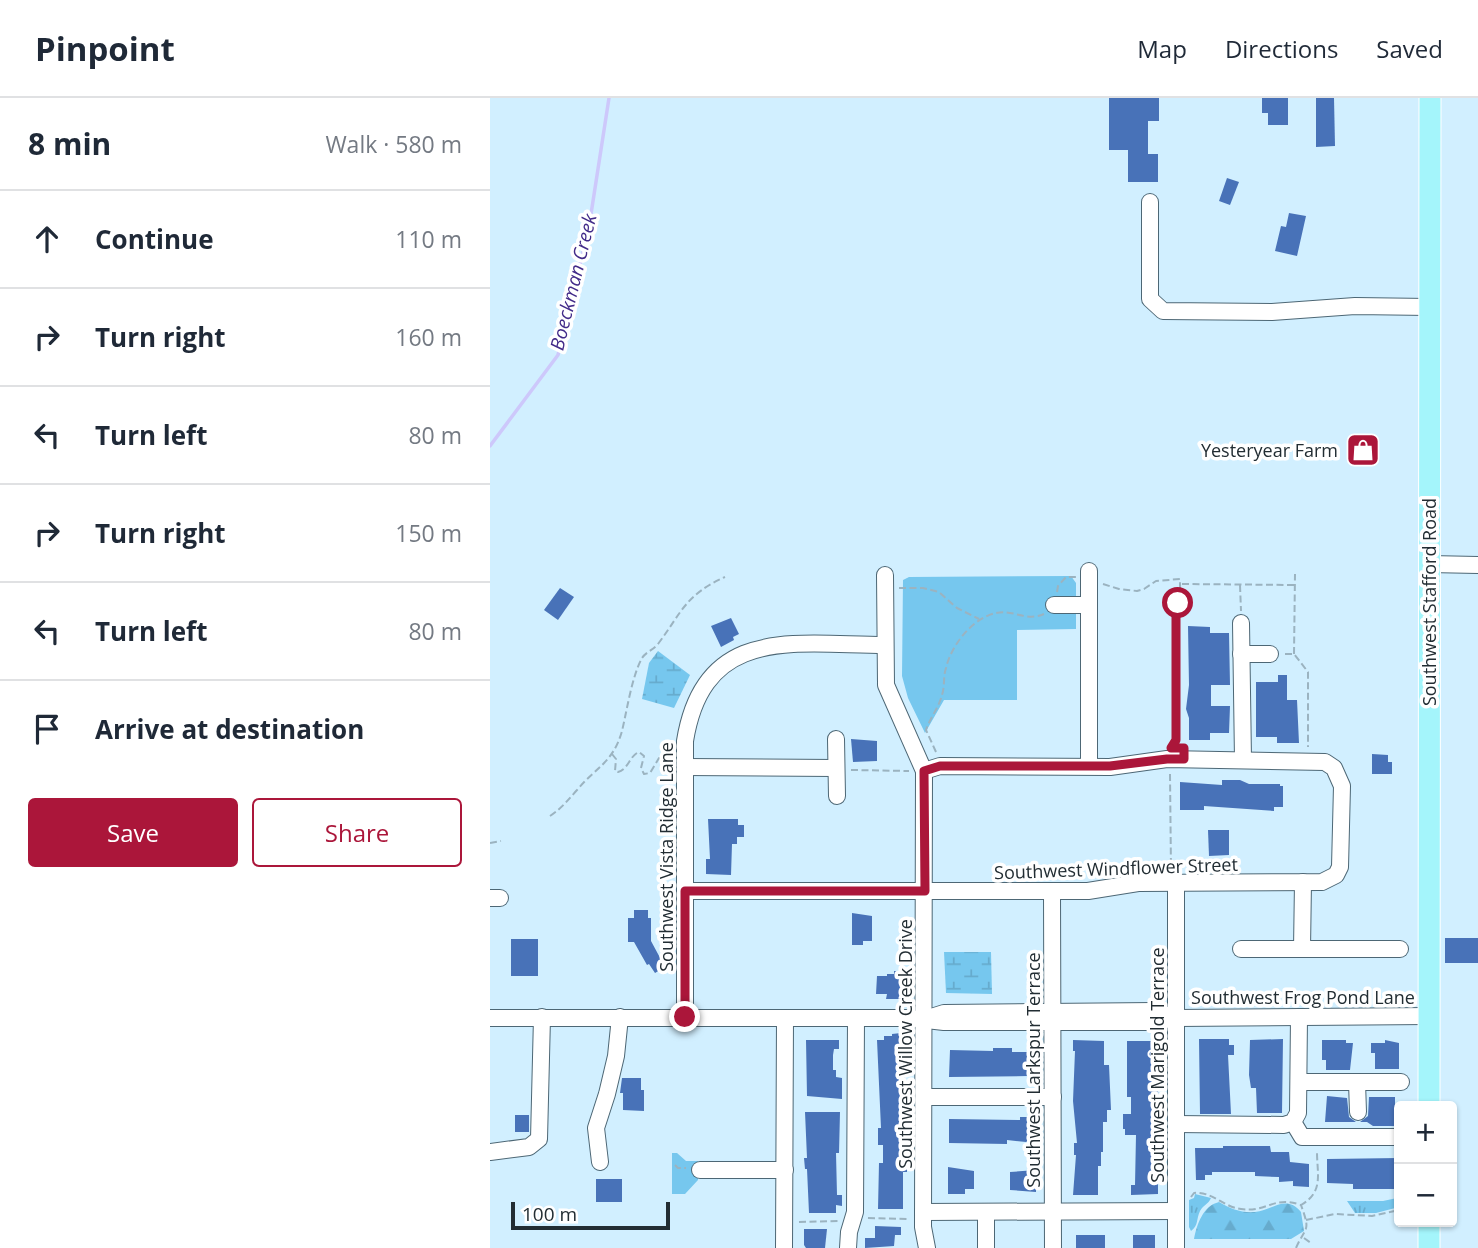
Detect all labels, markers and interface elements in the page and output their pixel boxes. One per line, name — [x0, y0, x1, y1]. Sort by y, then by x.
text: Pinpoint — [35, 26, 175, 71]
text: Map — [1137, 32, 1187, 65]
text: Directions — [1225, 32, 1338, 65]
text: Saved — [1376, 32, 1443, 65]
text: 8 min — [28, 123, 111, 164]
text: Walk · 580 m — [325, 128, 462, 160]
water label: Boeckman Creek — [544, 210, 603, 353]
icon: ahead — [28, 220, 66, 258]
text: Continue — [95, 221, 214, 257]
text: 110 m — [395, 223, 462, 255]
icon: right — [28, 318, 66, 356]
text: Turn right — [95, 319, 226, 355]
text: 160 m — [395, 321, 462, 353]
icon: left — [28, 416, 66, 454]
text: Turn left — [95, 417, 207, 453]
text: 80 m — [408, 419, 462, 451]
shop icon: Yesteryear Farm — [1344, 431, 1382, 469]
place label: Yesteryear Farm — [1201, 438, 1338, 462]
street label: Southwest Stafford Road — [1417, 498, 1441, 706]
icon: right — [28, 514, 66, 552]
text: Turn right — [95, 515, 226, 551]
text: 150 m — [395, 517, 462, 549]
route start — [1162, 587, 1193, 618]
icon: left — [28, 612, 66, 650]
text: Turn left — [95, 613, 207, 649]
text: 80 m — [408, 615, 462, 647]
icon: arrive — [28, 710, 66, 748]
text: Arrive at destination — [95, 711, 364, 747]
street label: Southwest Vista Ridge Lane — [654, 742, 678, 972]
button: Save — [28, 798, 238, 867]
button: Share — [252, 798, 462, 867]
street label: Southwest Windflower Street — [994, 852, 1238, 884]
street label: Southwest Willow Creek Drive — [893, 919, 917, 1169]
street label: Southwest Marigold Terrace — [1145, 947, 1169, 1183]
street label: Southwest Larkspur Terrace — [1021, 952, 1045, 1188]
street label: Southwest Frog Pond Lane — [1191, 985, 1415, 1009]
route end — [669, 1001, 700, 1032]
map controls — [1394, 1101, 1457, 1227]
button: + — [1394, 1101, 1457, 1164]
button: − — [1394, 1164, 1457, 1227]
scale bar — [511, 1199, 670, 1231]
text: 100 m — [522, 1201, 577, 1227]

